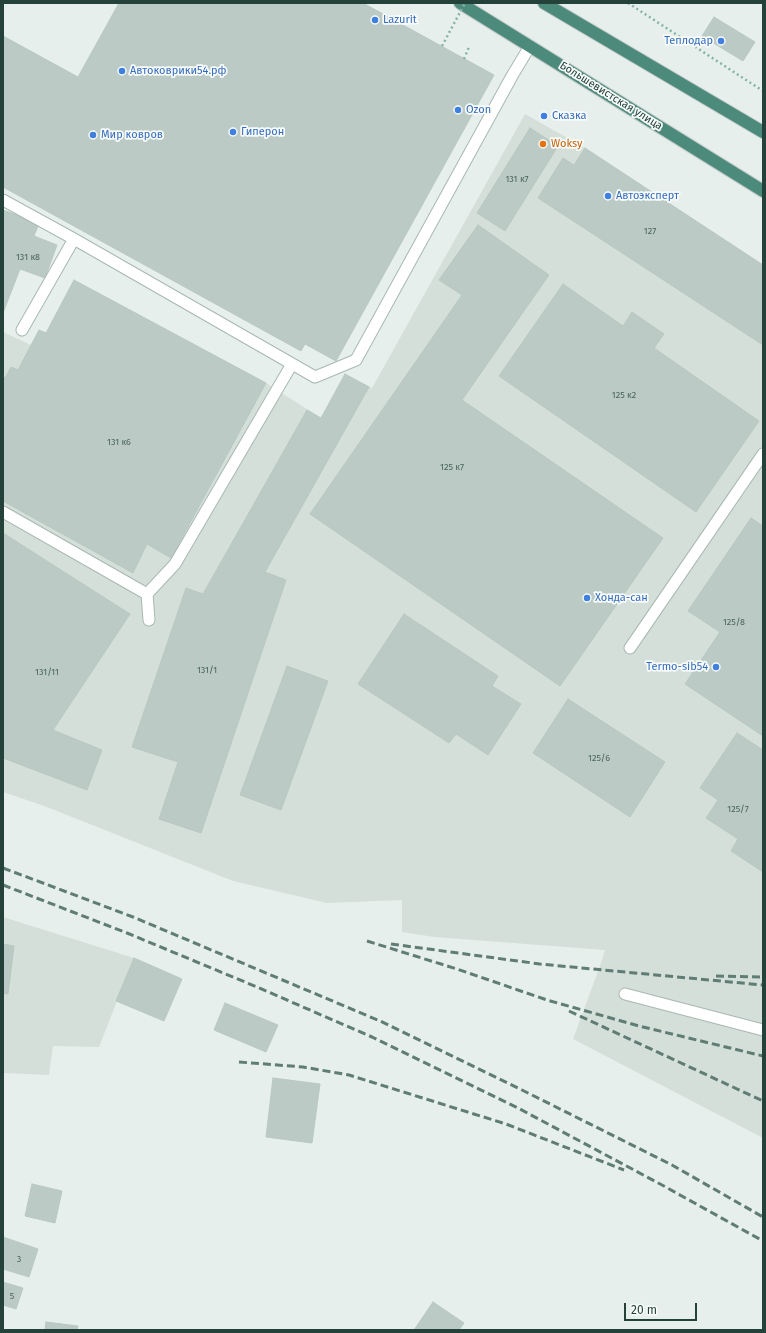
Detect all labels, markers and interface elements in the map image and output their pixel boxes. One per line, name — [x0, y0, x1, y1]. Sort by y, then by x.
place label: Lazurit — [383, 13, 417, 27]
marker: Lazurit — [370, 15, 380, 25]
place label: Теплодар — [664, 34, 713, 48]
marker: Теплодар — [716, 36, 726, 46]
street label: Большевистская улица — [557, 59, 665, 133]
place label: Автоковрики54.рф — [130, 64, 227, 78]
marker: Автоковрики54.рф — [117, 66, 127, 76]
place label: Ozon — [466, 103, 491, 117]
marker: Ozon — [453, 105, 463, 115]
place label: Сказка — [552, 109, 587, 123]
marker: Сказка — [539, 111, 549, 121]
place label: Гиперон — [241, 125, 284, 139]
marker: Гиперон — [228, 127, 238, 137]
place label: Мир ковров — [101, 128, 163, 142]
marker: Мир ковров — [88, 130, 98, 140]
place label: Woksy — [551, 137, 582, 151]
marker: Woksy — [538, 139, 548, 149]
house number: 131 к7 — [505, 174, 529, 184]
place label: Автоэксперт — [616, 189, 679, 203]
marker: Автоэксперт — [603, 191, 613, 201]
house number: 127 — [644, 226, 656, 236]
house number: 131 к8 — [16, 252, 40, 262]
house number: 125 к2 — [612, 390, 636, 400]
house number: 131 к6 — [107, 437, 131, 447]
house number: 125 к7 — [440, 462, 464, 472]
place label: Хонда-сан — [595, 591, 648, 605]
marker: Хонда-сан — [582, 593, 592, 603]
house number: 125/8 — [723, 617, 745, 627]
place label: Termo-sib54 — [646, 660, 708, 674]
marker: Termo-sib54 — [711, 662, 721, 672]
house number: 131/1 — [197, 665, 217, 675]
house number: 131/11 — [35, 667, 59, 677]
house number: 125/6 — [588, 753, 610, 763]
house number: 125/7 — [727, 804, 749, 814]
house number: 3 — [17, 1254, 21, 1264]
house number: 5 — [10, 1291, 14, 1301]
scale bar — [626, 1295, 699, 1321]
text: 20 m — [631, 1303, 657, 1317]

